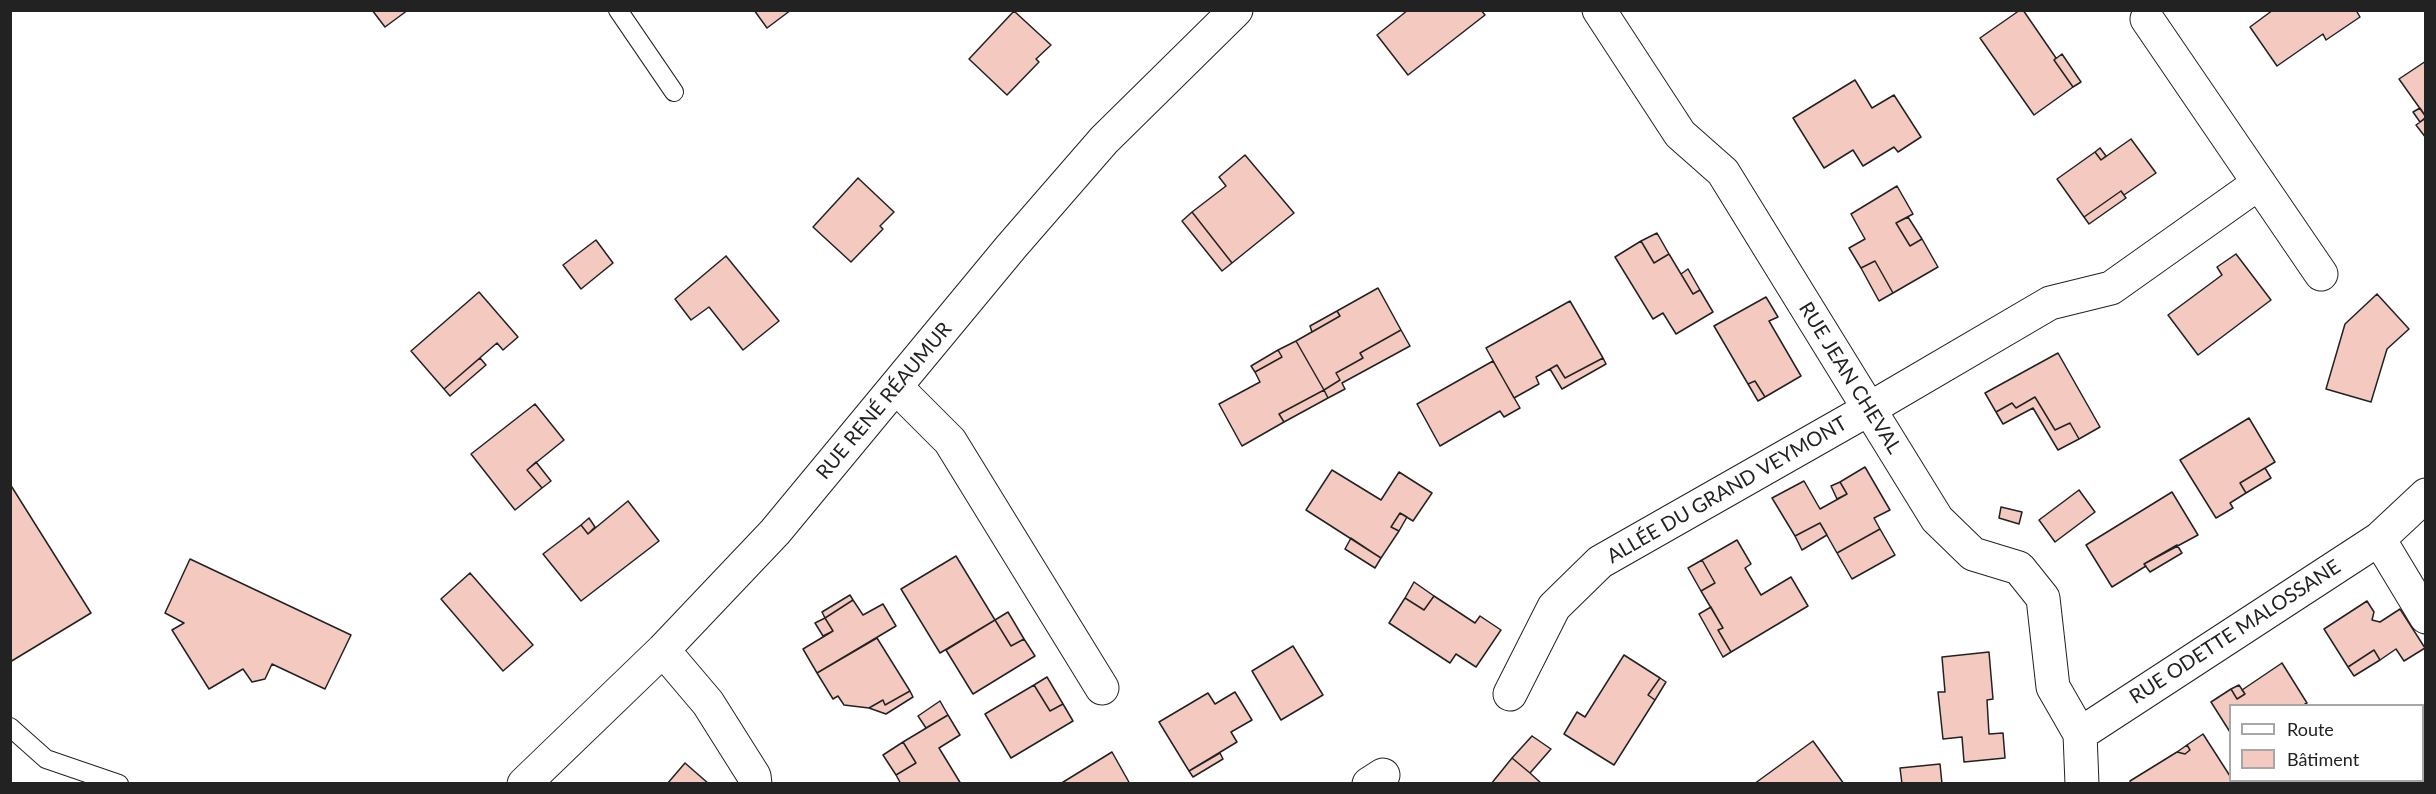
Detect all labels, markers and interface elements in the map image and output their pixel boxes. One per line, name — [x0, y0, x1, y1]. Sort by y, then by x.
street label: RUE JEAN CHEVAL — [1794, 298, 1906, 458]
street label: RUE RENÉ RÉAUMUR — [811, 318, 957, 484]
street label: ALLÉE DU GRAND VEYMONT — [1603, 411, 1851, 569]
street label: RUE ODETTE MALOSSANE — [2125, 555, 2345, 709]
legend — [2229, 704, 2424, 782]
text: Route — [2287, 718, 2334, 740]
text: Bâtiment — [2287, 748, 2359, 770]

